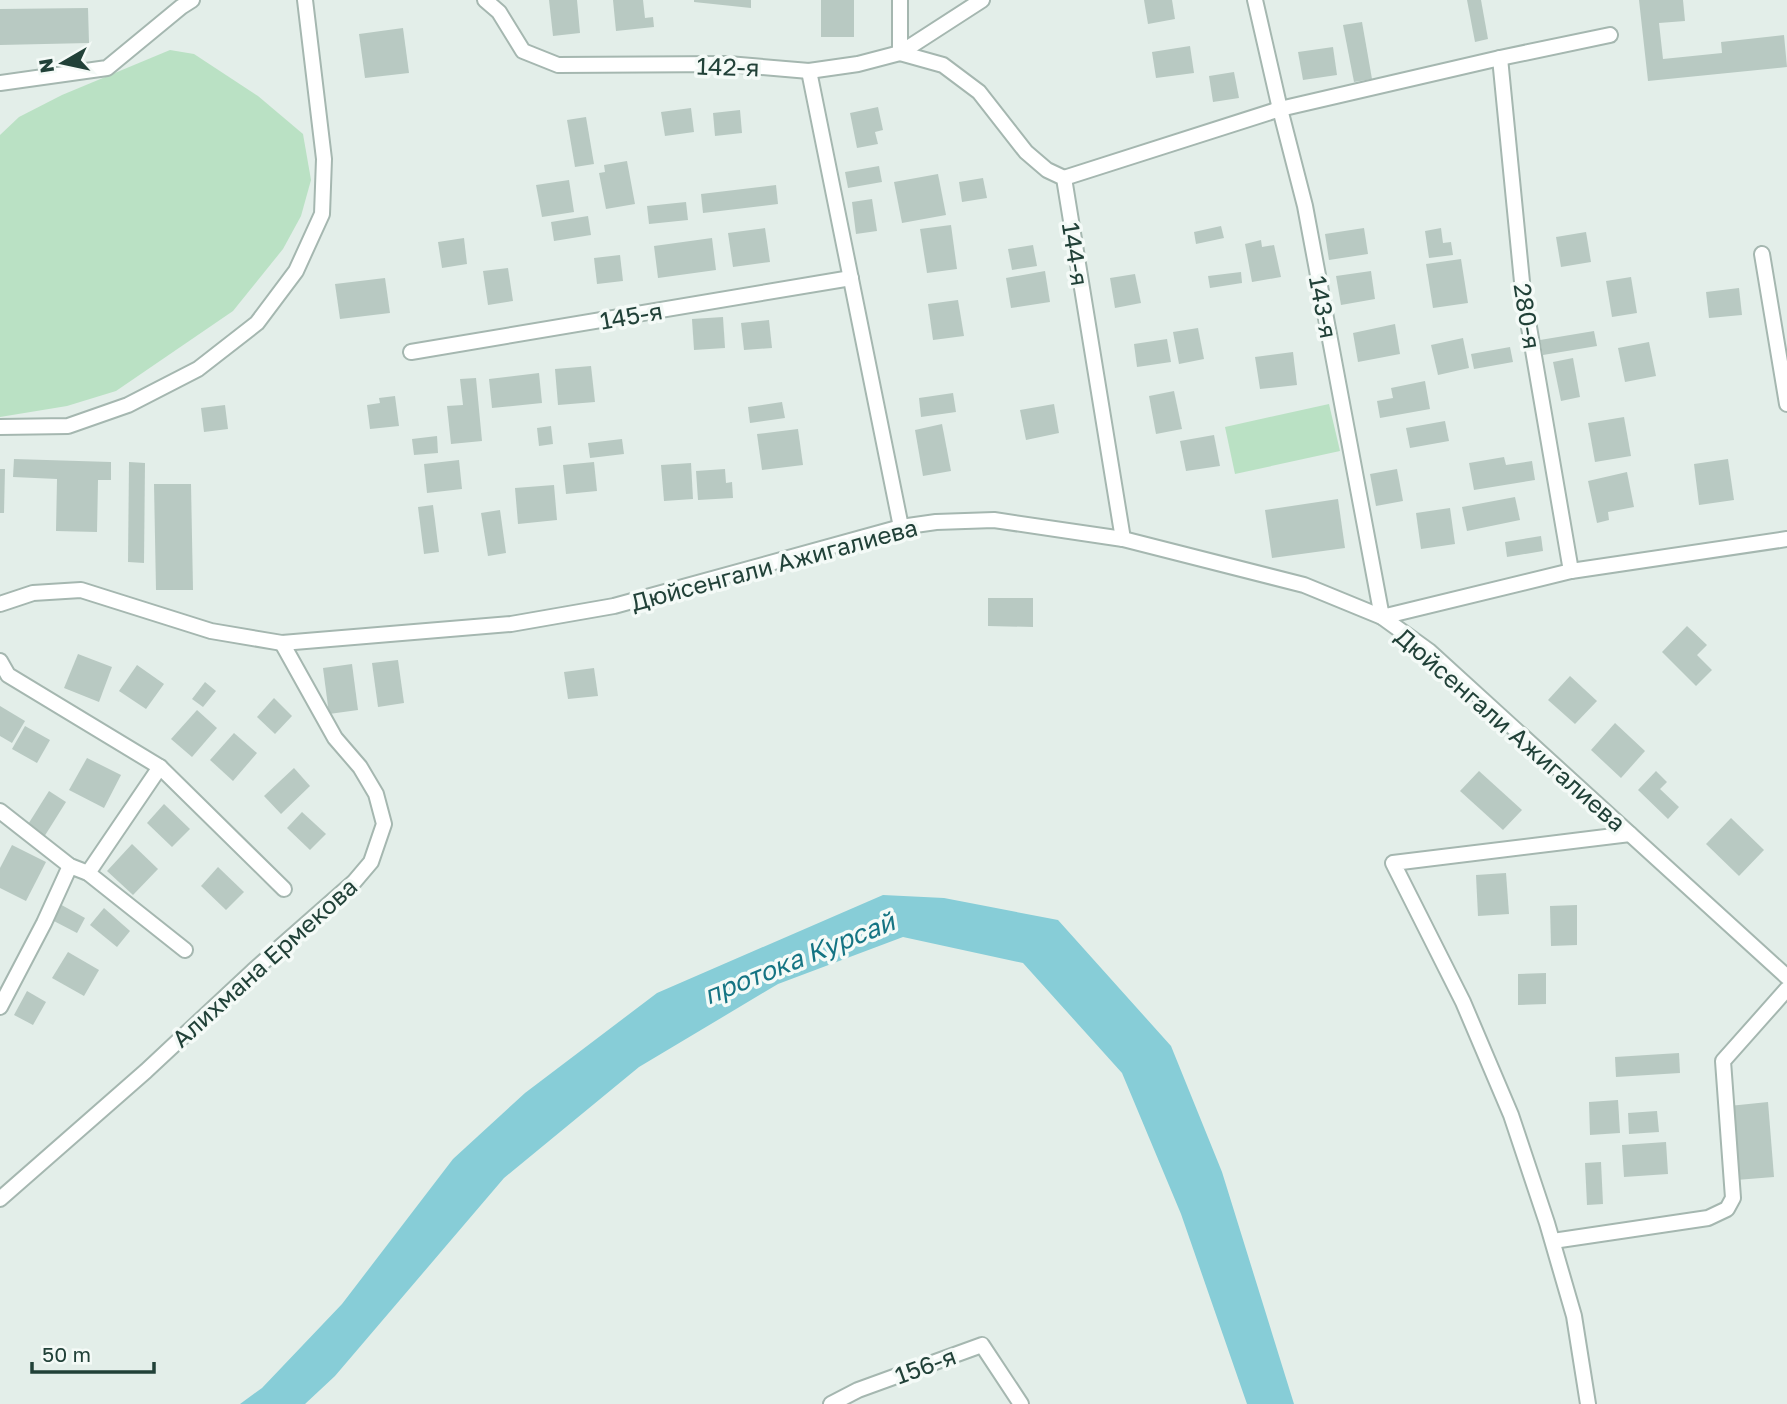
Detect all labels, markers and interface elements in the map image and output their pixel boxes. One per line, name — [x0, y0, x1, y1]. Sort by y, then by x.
north arrow — [28, 28, 98, 98]
street label: 142-я — [696, 50, 760, 82]
text: N — [33, 57, 58, 75]
street label: 144-я — [1057, 220, 1095, 288]
street label: 143-я — [1304, 273, 1344, 341]
street label: 280-я — [1508, 281, 1548, 351]
street label: 145-я — [597, 295, 665, 335]
street label: Дюйсенгали Ажигалиева — [628, 512, 920, 616]
street label: Дюйсенгали Ажигалиева — [1390, 621, 1632, 837]
street label: Алихмана Ермекова — [166, 871, 362, 1053]
water label: протока Курсай — [699, 905, 901, 1010]
scale bar — [32, 1330, 154, 1374]
text: 50 m — [42, 1341, 91, 1367]
street label: 156-я — [890, 1341, 960, 1389]

